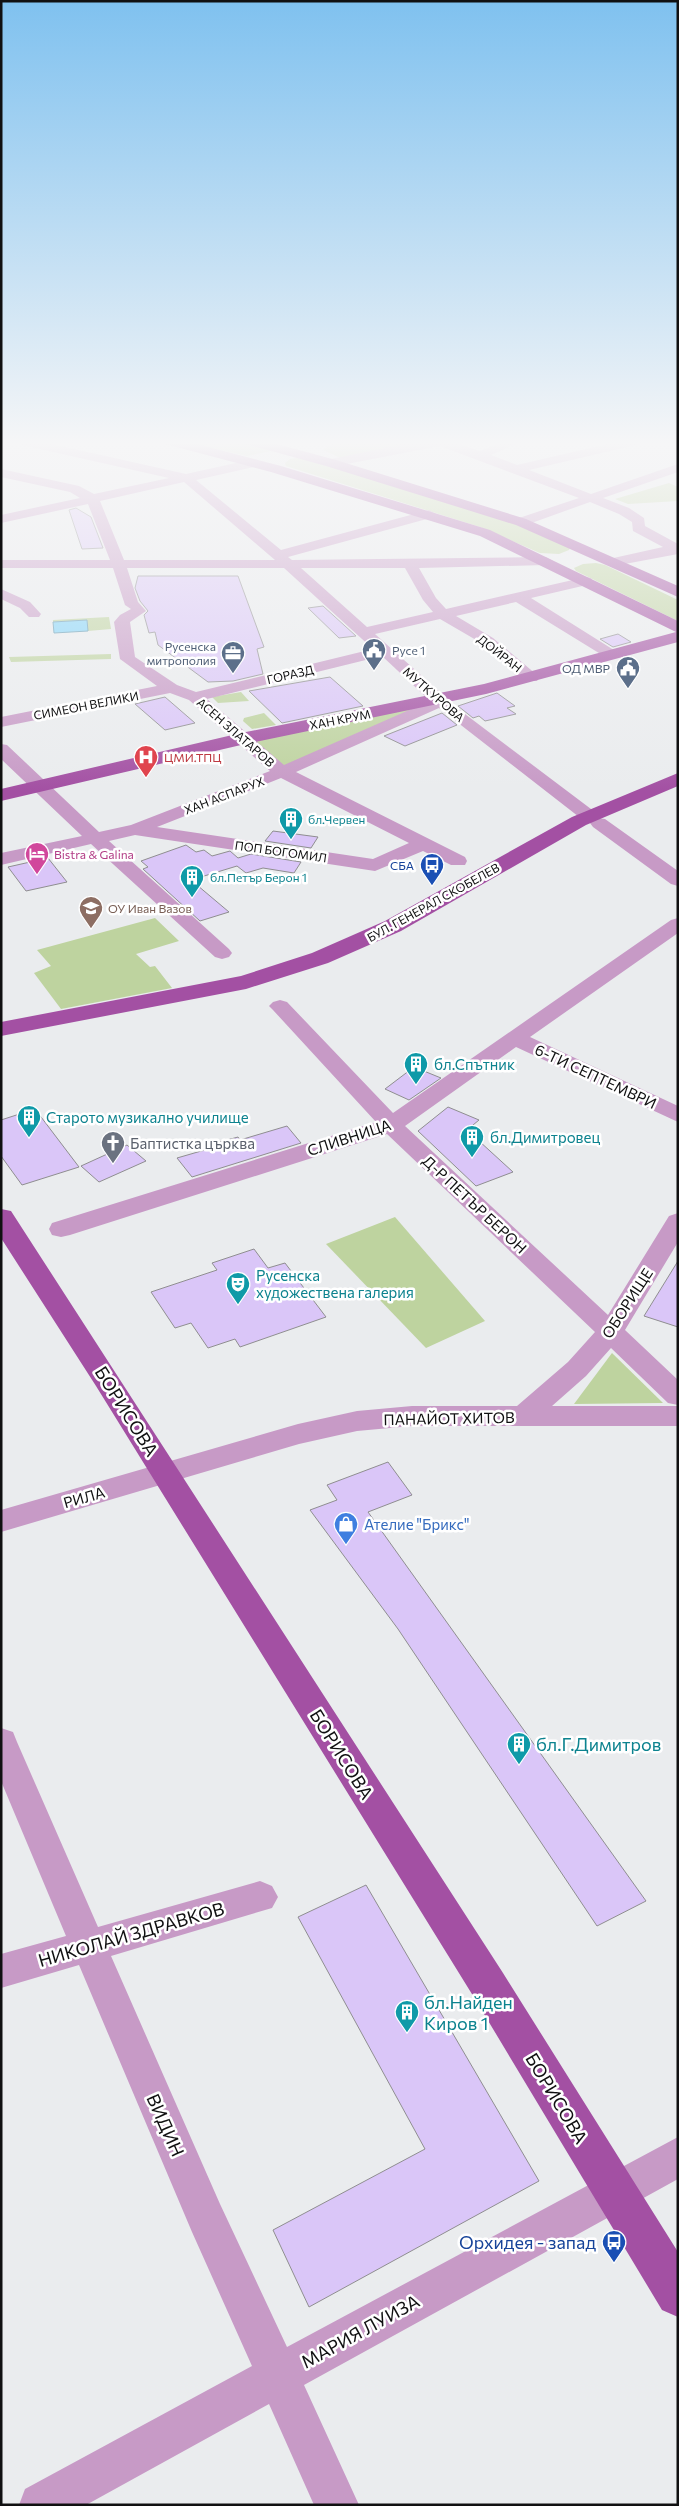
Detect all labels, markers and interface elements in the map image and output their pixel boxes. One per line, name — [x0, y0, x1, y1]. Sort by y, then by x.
street label: ДОЙРАН — [475, 631, 525, 675]
public building icon: Русе 1 — [361, 637, 387, 671]
place label: Русенска митрополия — [147, 639, 216, 667]
office icon: Русенска митрополия — [220, 640, 246, 674]
place label: Русе 1 — [392, 643, 425, 657]
public building icon: ОД МВР — [615, 655, 641, 689]
place label: ОД МВР — [562, 661, 610, 675]
street label: ГОРАЗД — [265, 662, 315, 686]
street label: МУТКУРОВА — [401, 664, 467, 724]
street label: СИМЕОН ВЕЛИКИ — [32, 688, 140, 722]
street label: АСЕН ЗЛАТАРОВ — [195, 695, 278, 769]
street label: ХАН КРУМ — [308, 706, 372, 732]
hospital icon: ЦМИ.ТПЦ — [133, 744, 159, 778]
place label: ЦМИ.ТПЦ — [164, 750, 222, 764]
street label: ХАН АСПАРУХ — [182, 773, 266, 817]
building icon: бл.Червен — [278, 806, 304, 840]
place label: бл.Червен — [308, 812, 365, 826]
street label: ПОП БОГОМИЛ — [234, 838, 328, 864]
hotel icon: Bistra & Galina — [24, 841, 50, 875]
place label: Bistra & Galina — [54, 847, 134, 861]
bus stop icon: СБА — [419, 852, 445, 886]
place label: СБА — [390, 858, 414, 872]
street label: БУЛ. ГЕНЕРАЛ СКОБЕЛЕВ — [364, 860, 502, 944]
building icon: бл.Петър Берон 1 — [179, 864, 205, 898]
place label: бл.Петър Берон 1 — [210, 870, 307, 884]
school or university icon: ОУ Иван Вазов — [78, 895, 104, 929]
place label: ОУ Иван Вазов — [108, 901, 192, 915]
street label: 6-ТИ СЕПТЕМВРИ — [532, 1040, 660, 1112]
building icon: бл.Спътник — [403, 1051, 429, 1085]
place label: бл.Спътник — [434, 1055, 515, 1073]
building icon: Старото музикално училище — [16, 1104, 42, 1138]
place label: Старото музикално училище — [46, 1108, 249, 1126]
street label: СЛИВНИЦА — [305, 1115, 393, 1159]
building icon: бл.Димитровец — [459, 1124, 485, 1158]
place label: бл.Димитровец — [490, 1128, 600, 1146]
church icon: Баптистка църква — [100, 1130, 126, 1164]
place label: Баптистка църква — [130, 1134, 255, 1152]
street label: Д-Р ПЕТЪР БЕРОН — [419, 1151, 531, 1257]
street label: ОБОРИЩЕ — [598, 1265, 656, 1341]
place label: Русенска художествена галерия — [256, 1266, 414, 1301]
theatre icon: Русенска художествена галерия — [225, 1271, 251, 1305]
street label: БОРИСОВА — [91, 1362, 163, 1460]
street label: ПАНАЙОТ ХИТОВ — [383, 1408, 515, 1428]
street label: РИЛА — [61, 1483, 107, 1511]
shop icon: Ателие "Брикс" — [333, 1511, 359, 1545]
place label: Ателие "Брикс" — [364, 1515, 470, 1533]
street label: БОРИСОВА — [306, 1705, 378, 1803]
building icon: бл.Г.Димитров — [506, 1731, 532, 1765]
place label: бл.Г.Димитров — [536, 1733, 661, 1755]
street label: НИКОЛАЙ ЗДРАВКОВ — [35, 1897, 227, 1971]
place label: бл.Найден Киров 1 — [424, 1991, 513, 2034]
building icon: бл.Найден Киров 1 — [394, 1999, 420, 2033]
street label: БОРИСОВА — [521, 2049, 593, 2147]
street label: ВИДИН — [142, 2090, 190, 2160]
bus stop icon: Орхидея - запад — [601, 2229, 627, 2263]
place label: Орхидея - запад — [459, 2231, 596, 2253]
street label: МАРИЯ ЛУИЗА — [297, 2289, 423, 2373]

